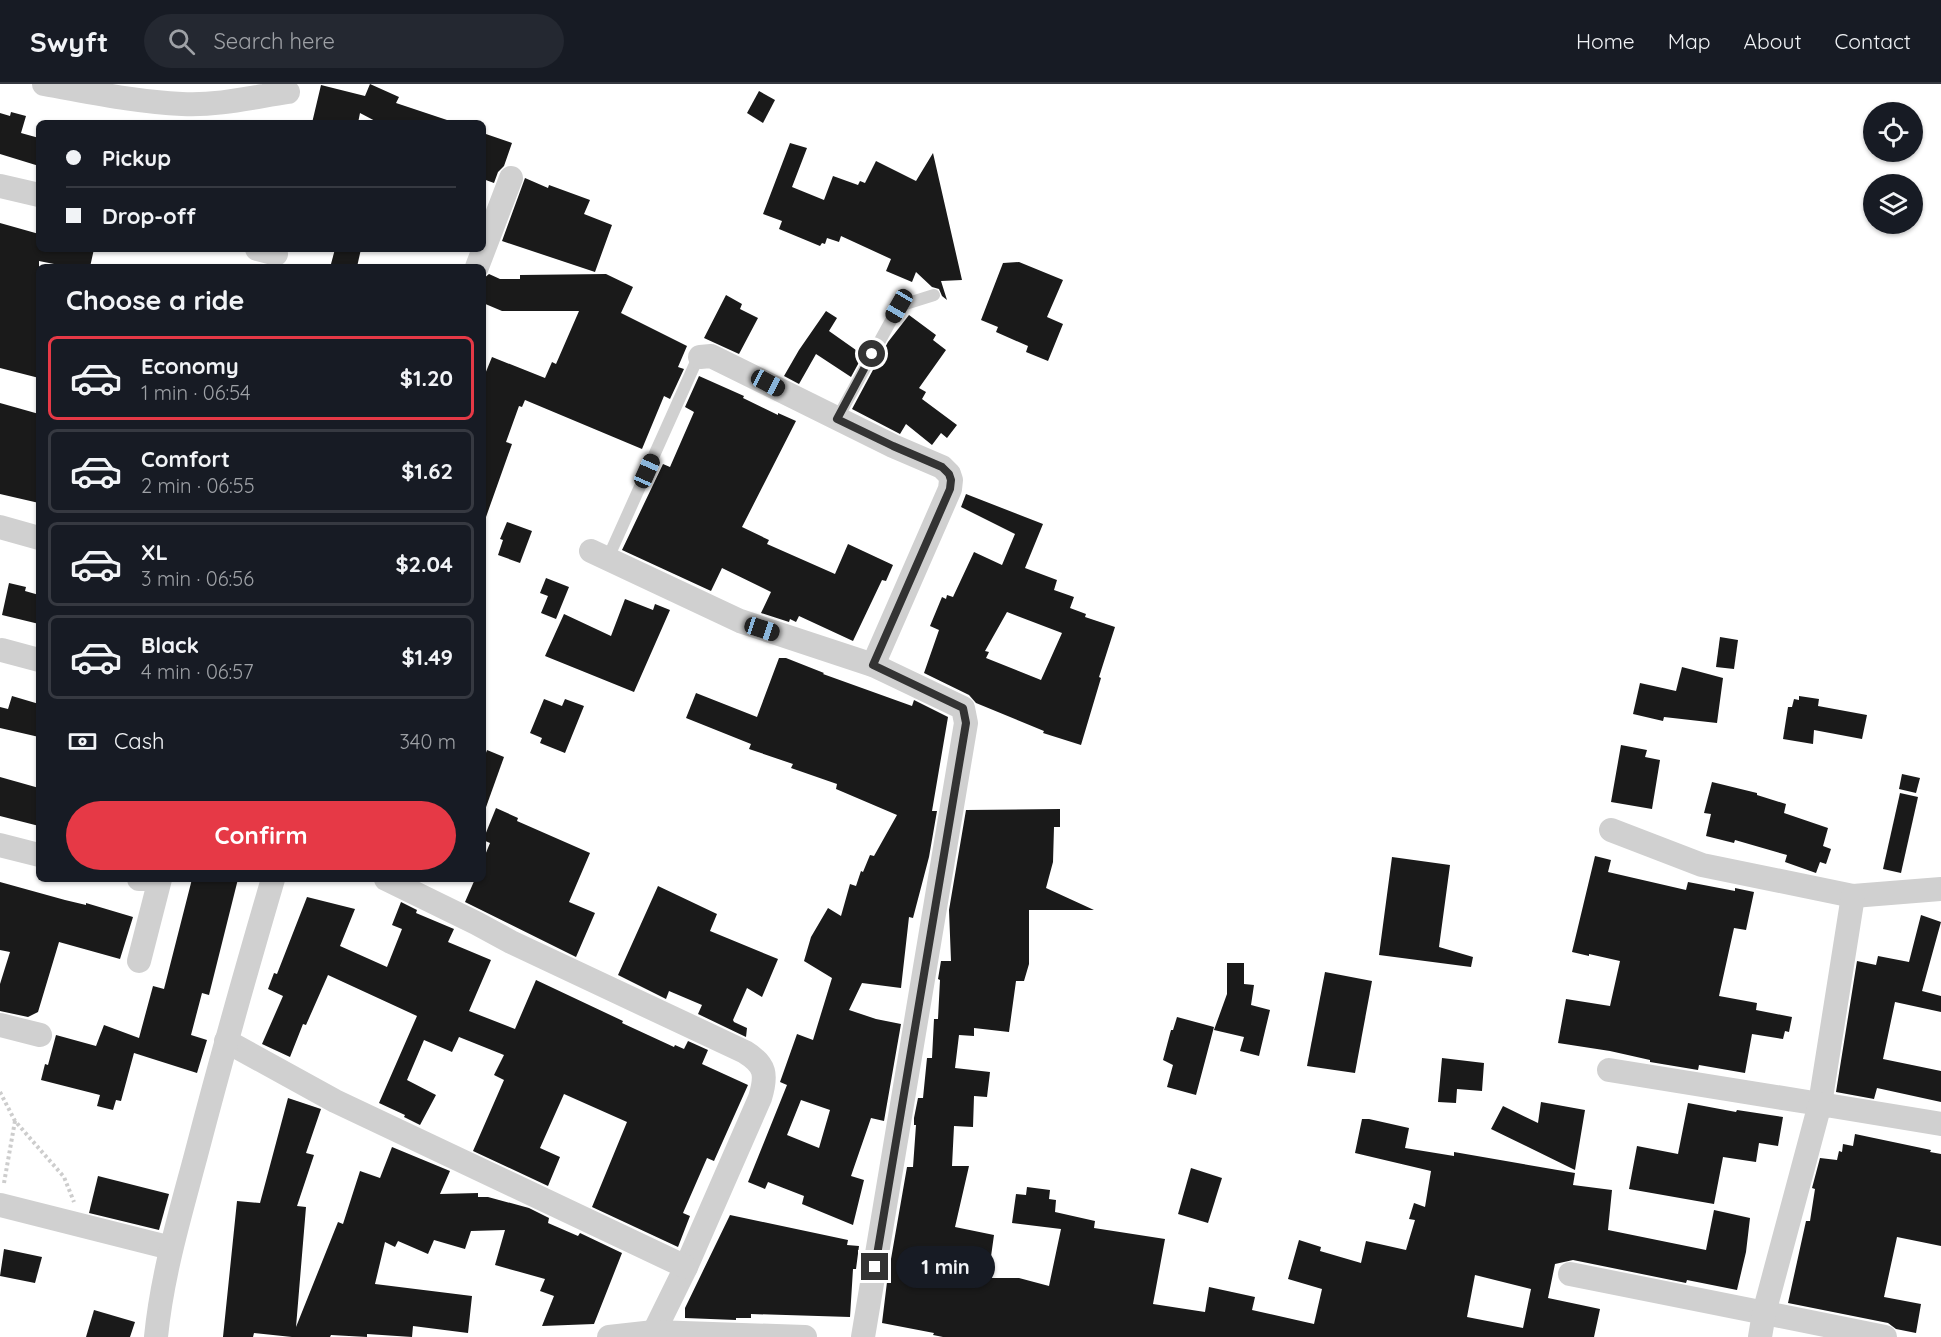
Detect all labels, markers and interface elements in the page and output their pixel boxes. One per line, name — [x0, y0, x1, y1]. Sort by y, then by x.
search box — [144, 14, 564, 68]
text: Swyft — [30, 24, 108, 59]
icon: search — [165, 25, 198, 58]
text: Search here — [213, 27, 335, 55]
text: Home — [1576, 28, 1635, 54]
text: Map — [1668, 28, 1711, 54]
text: About — [1744, 28, 1802, 54]
text: Contact — [1835, 28, 1911, 54]
map controls — [1863, 102, 1923, 234]
button: locate — [1863, 102, 1923, 162]
text: Pickup — [102, 144, 171, 172]
button: layers — [1863, 174, 1923, 234]
text: Drop-off — [102, 202, 196, 230]
text: Choose a ride — [66, 283, 244, 317]
car — [882, 286, 916, 326]
route start — [858, 340, 885, 367]
icon: car — [69, 351, 123, 405]
text: Economy — [141, 352, 239, 380]
text: $1.20 — [400, 364, 453, 392]
car — [748, 367, 788, 399]
text: 1 min · 06:54 — [141, 380, 251, 405]
icon: car — [69, 444, 123, 498]
text: Comfort — [141, 445, 230, 473]
car — [631, 451, 663, 491]
text: $1.62 — [401, 457, 453, 485]
text: 2 min · 06:55 — [141, 473, 255, 498]
icon: car — [69, 537, 123, 591]
text: XL — [141, 538, 168, 566]
text: $2.04 — [395, 550, 453, 578]
text: 3 min · 06:56 — [141, 566, 254, 591]
car — [742, 615, 782, 643]
icon: car — [69, 630, 123, 684]
text: Black — [141, 631, 199, 659]
text: $1.49 — [401, 643, 453, 671]
text: 4 min · 06:57 — [141, 659, 253, 684]
icon: cash — [66, 725, 99, 758]
text: Cash — [114, 727, 165, 755]
text: 340 m — [399, 729, 456, 754]
button: Confirm — [66, 801, 456, 870]
callout: 1 min — [896, 1246, 995, 1288]
route end — [861, 1253, 888, 1280]
text: 1 min — [921, 1254, 970, 1279]

